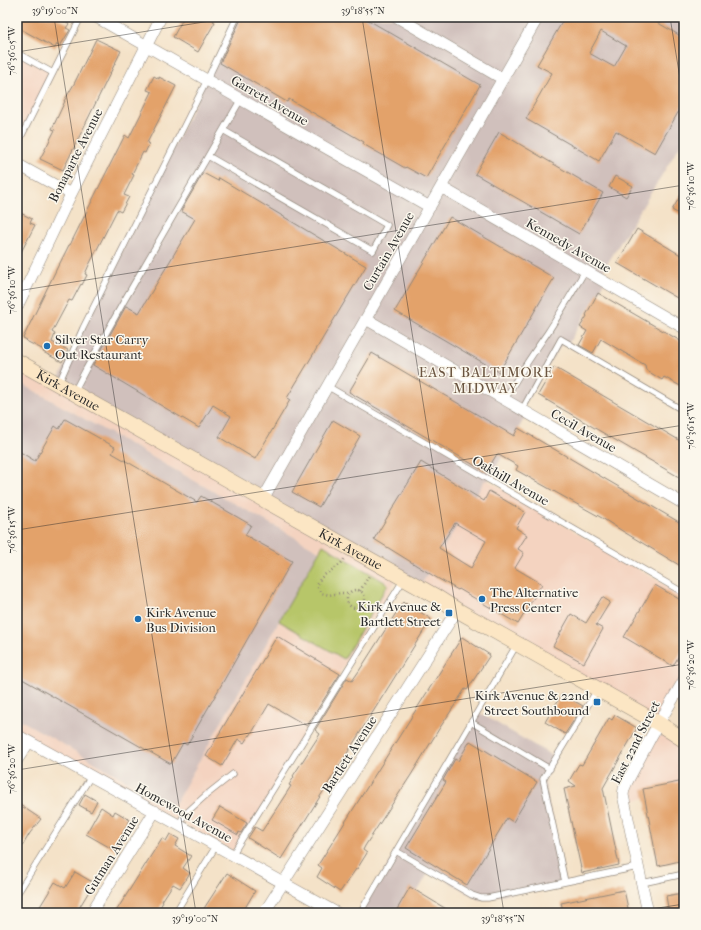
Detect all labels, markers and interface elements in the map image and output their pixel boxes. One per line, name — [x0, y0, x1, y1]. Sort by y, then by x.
text: 39°19'00"N — [32, 5, 79, 17]
text: 39°18'55"N — [341, 5, 385, 17]
text: 76°36'05"W — [6, 25, 18, 76]
street label: Garrett Avenue — [228, 72, 312, 129]
street label: Bonaparte Avenue — [45, 105, 106, 205]
text: 76°36'10"W — [685, 161, 697, 210]
street label: Curtain Avenue — [360, 209, 417, 293]
street label: Kennedy Avenue — [524, 215, 614, 276]
text: 76°36'10"W — [6, 265, 18, 314]
place label: Silver Star Carry Out Restaurant — [55, 332, 149, 362]
marker: Silver Star Carry Out Restaurant — [42, 341, 52, 351]
district label: EAST BALTIMORE MIDWAY — [419, 364, 553, 397]
street label: Kirk Avenue — [34, 367, 103, 414]
text: 76°36'15"W — [685, 401, 697, 450]
street label: Cecil Avenue — [548, 406, 620, 455]
street label: Oakhill Avenue — [470, 452, 552, 509]
text: 76°36'15"W — [6, 505, 18, 554]
street label: Kirk Avenue — [316, 525, 385, 573]
place label: The Alternative Press Center — [490, 585, 579, 615]
marker: The Alternative Press Center — [477, 594, 487, 604]
place label: Kirk Avenue & Bartlett Street — [357, 599, 441, 629]
place label: Kirk Avenue Bus Division — [146, 605, 217, 635]
marker: Kirk Avenue & Bartlett Street — [444, 608, 454, 618]
marker: Kirk Avenue Bus Division — [133, 614, 143, 624]
text: 76°36'20"W — [685, 639, 697, 690]
place label: Kirk Avenue & 22nd Street Southbound — [475, 688, 590, 718]
marker: Kirk Avenue & 22nd Street Southbound — [592, 697, 602, 707]
street label: East 22nd Street — [608, 698, 663, 786]
street label: Bartlett Avenue — [319, 713, 380, 796]
text: 76°36'20"W — [6, 743, 18, 794]
street label: Homewood Avenue — [133, 780, 235, 845]
street label: Gutman Avenue — [81, 813, 142, 898]
text: 39°19'00"N — [172, 913, 219, 925]
text: 39°18'55"N — [481, 913, 525, 925]

